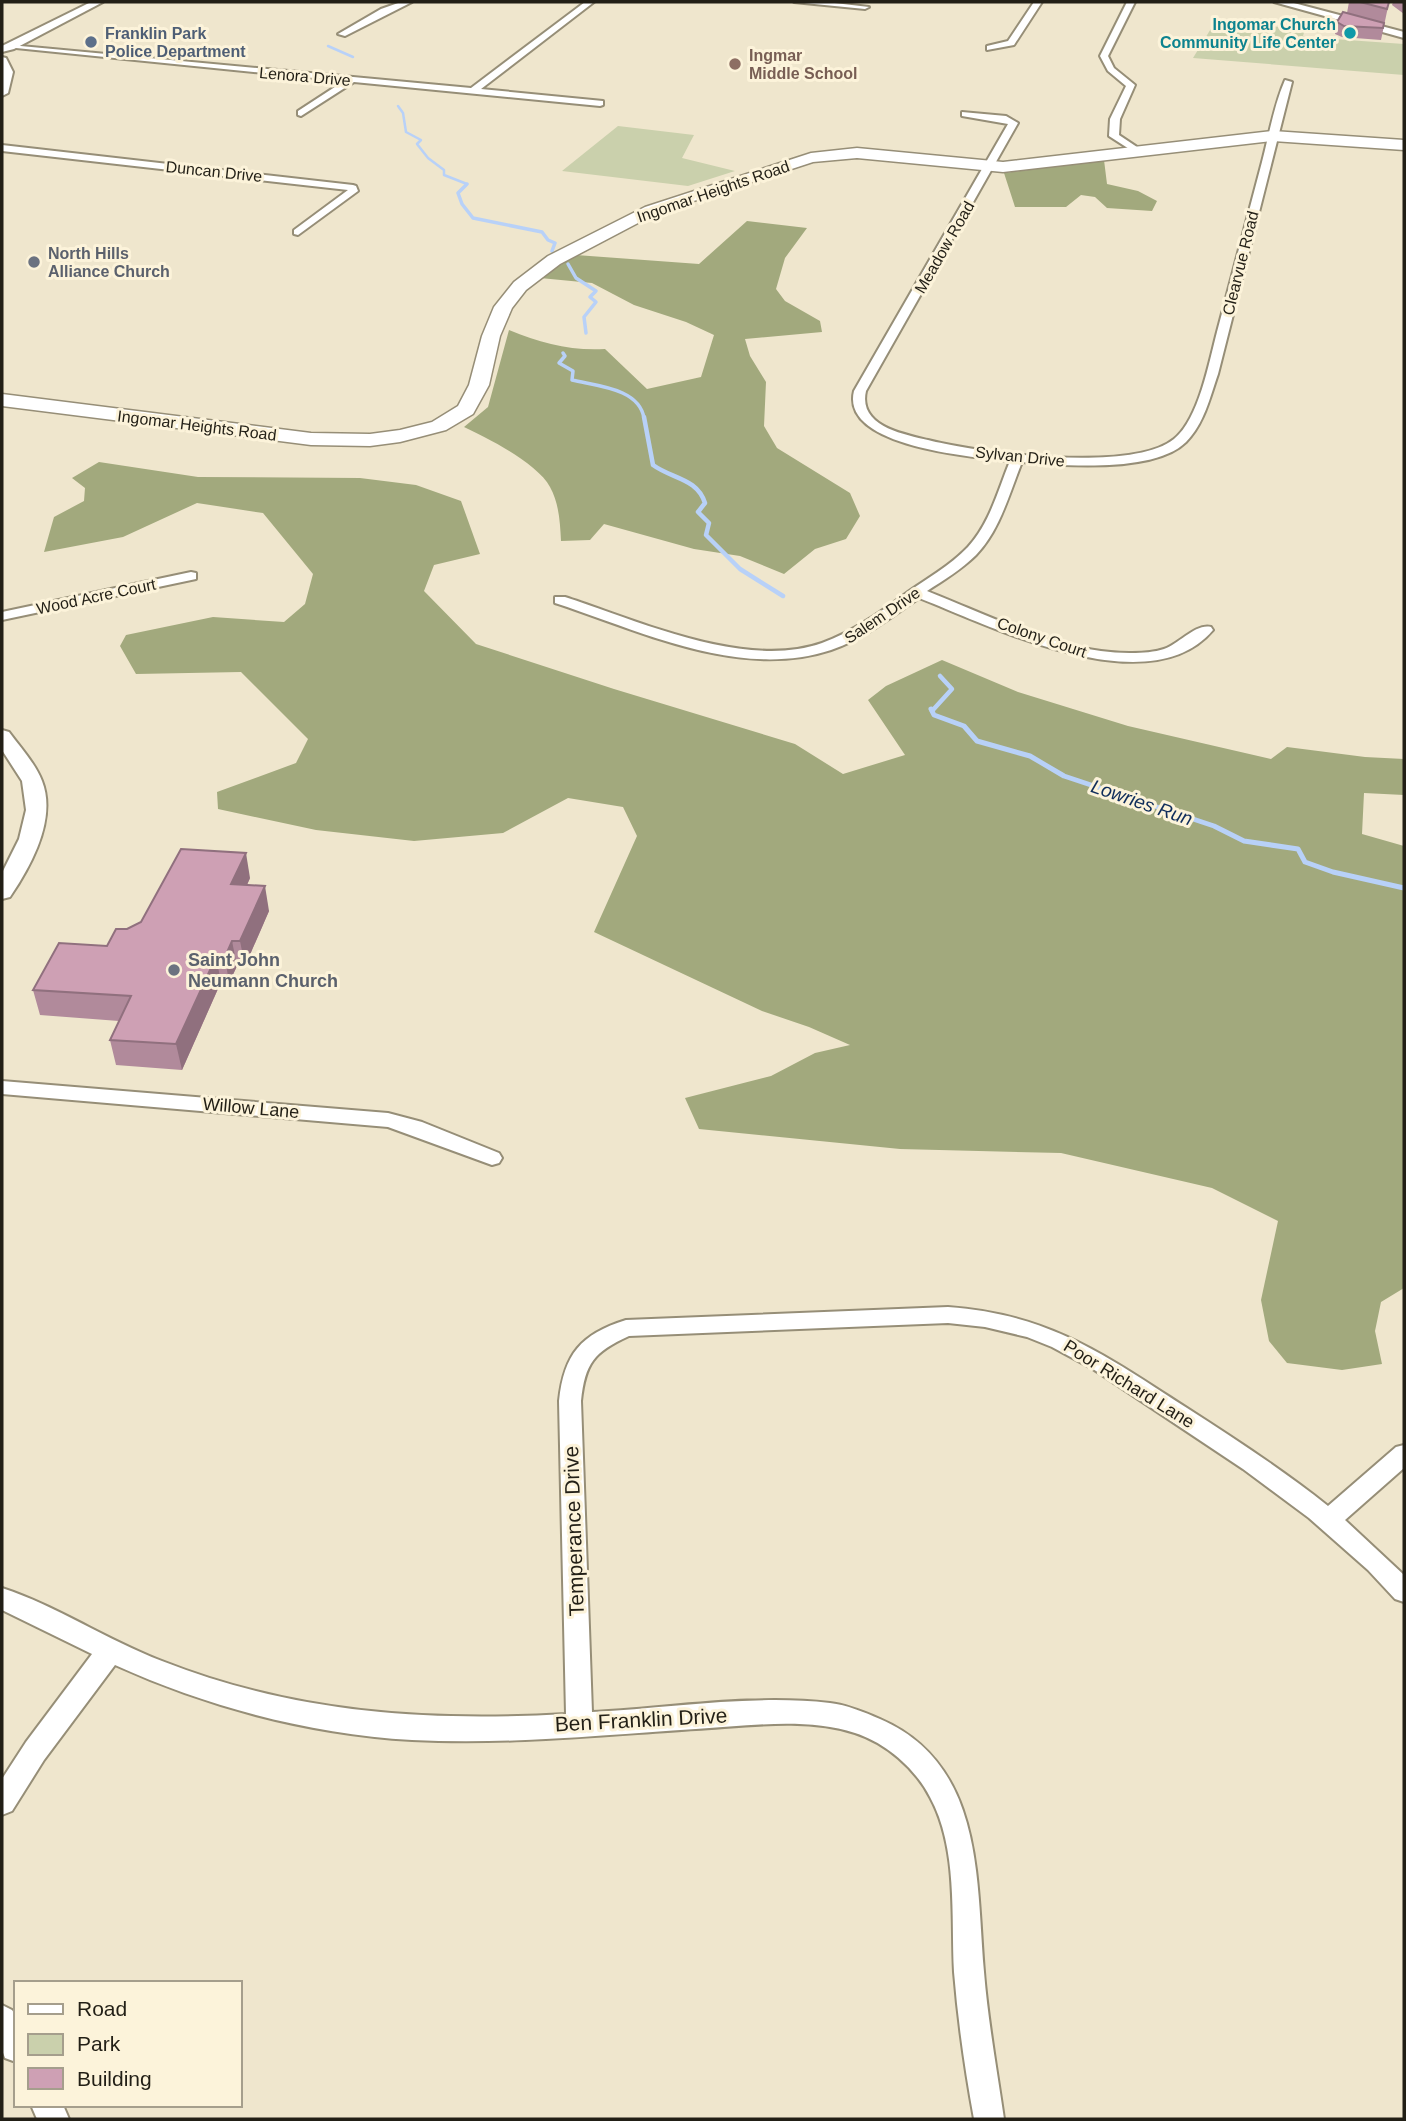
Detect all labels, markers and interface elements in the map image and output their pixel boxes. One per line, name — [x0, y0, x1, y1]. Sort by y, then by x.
place label: Ingomar Church Community Life Center — [1160, 16, 1336, 51]
place label: Franklin Park Police Department — [105, 25, 246, 60]
marker: Ingomar Church Community Life Center — [1342, 25, 1358, 41]
marker: Franklin Park Police Department — [83, 34, 99, 50]
place label: Ingmar Middle School — [749, 47, 857, 82]
marker: Ingmar Middle School — [727, 56, 743, 72]
street label: Lenora Drive — [259, 64, 351, 89]
street label: Ingomar Heights Road — [635, 157, 792, 226]
street label: Duncan Drive — [165, 158, 263, 185]
street label: Meadow Road — [911, 198, 978, 296]
street label: Clearvue Road — [1219, 209, 1262, 317]
place label: North Hills Alliance Church — [48, 245, 170, 280]
marker: North Hills Alliance Church — [26, 254, 42, 270]
street label: Ingomar Heights Road — [116, 407, 277, 444]
street label: Sylvan Drive — [974, 443, 1066, 470]
street label: Wood Acre Court — [35, 575, 158, 617]
street label: Salem Drive — [841, 584, 923, 647]
street label: Colony Court — [995, 614, 1089, 661]
water label: Lowries Run — [1088, 775, 1195, 830]
place label: Saint John Neumann Church — [188, 950, 338, 991]
marker: Saint John Neumann Church — [166, 962, 182, 978]
street label: Willow Lane — [202, 1094, 300, 1122]
street label: Poor Richard Lane — [1060, 1336, 1198, 1432]
street label: Temperance Drive — [559, 1445, 588, 1617]
street label: Ben Franklin Drive — [554, 1703, 728, 1736]
legend — [14, 1981, 242, 2107]
text: Road — [77, 1997, 127, 2020]
text: Park — [77, 2032, 121, 2055]
text: Building — [77, 2067, 152, 2090]

